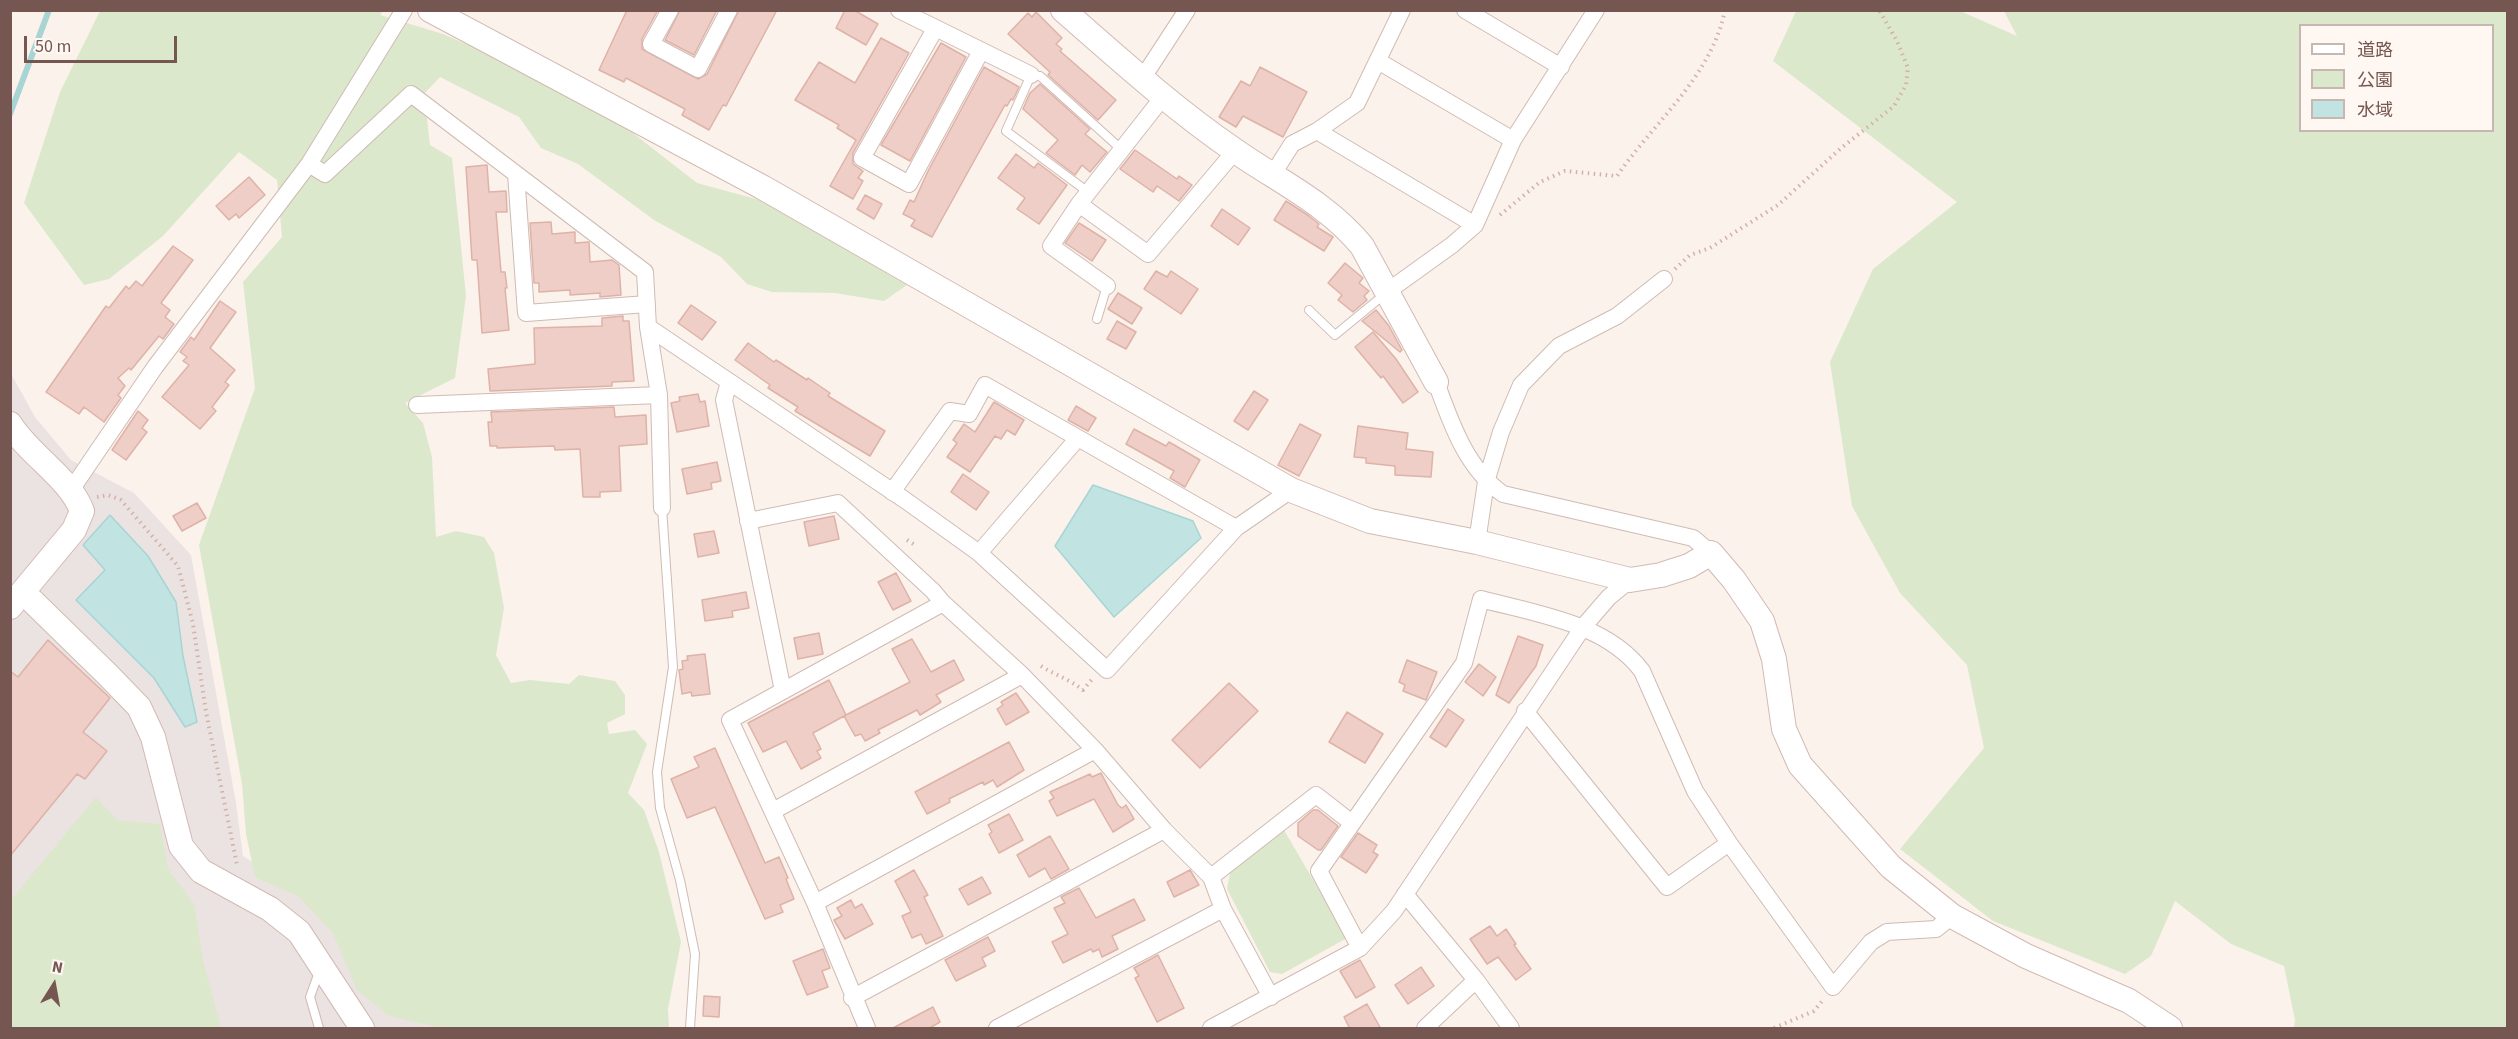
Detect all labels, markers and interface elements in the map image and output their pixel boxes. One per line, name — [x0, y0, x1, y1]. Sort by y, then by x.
scale bar — [27, 24, 180, 62]
legend — [2299, 24, 2494, 132]
text: 50 m — [35, 34, 71, 59]
text: 道路 — [2357, 38, 2393, 63]
text: 公園 — [2357, 68, 2393, 93]
text: 水域 — [2357, 98, 2393, 123]
north arrow — [24, 955, 84, 1015]
text: N — [50, 956, 65, 979]

